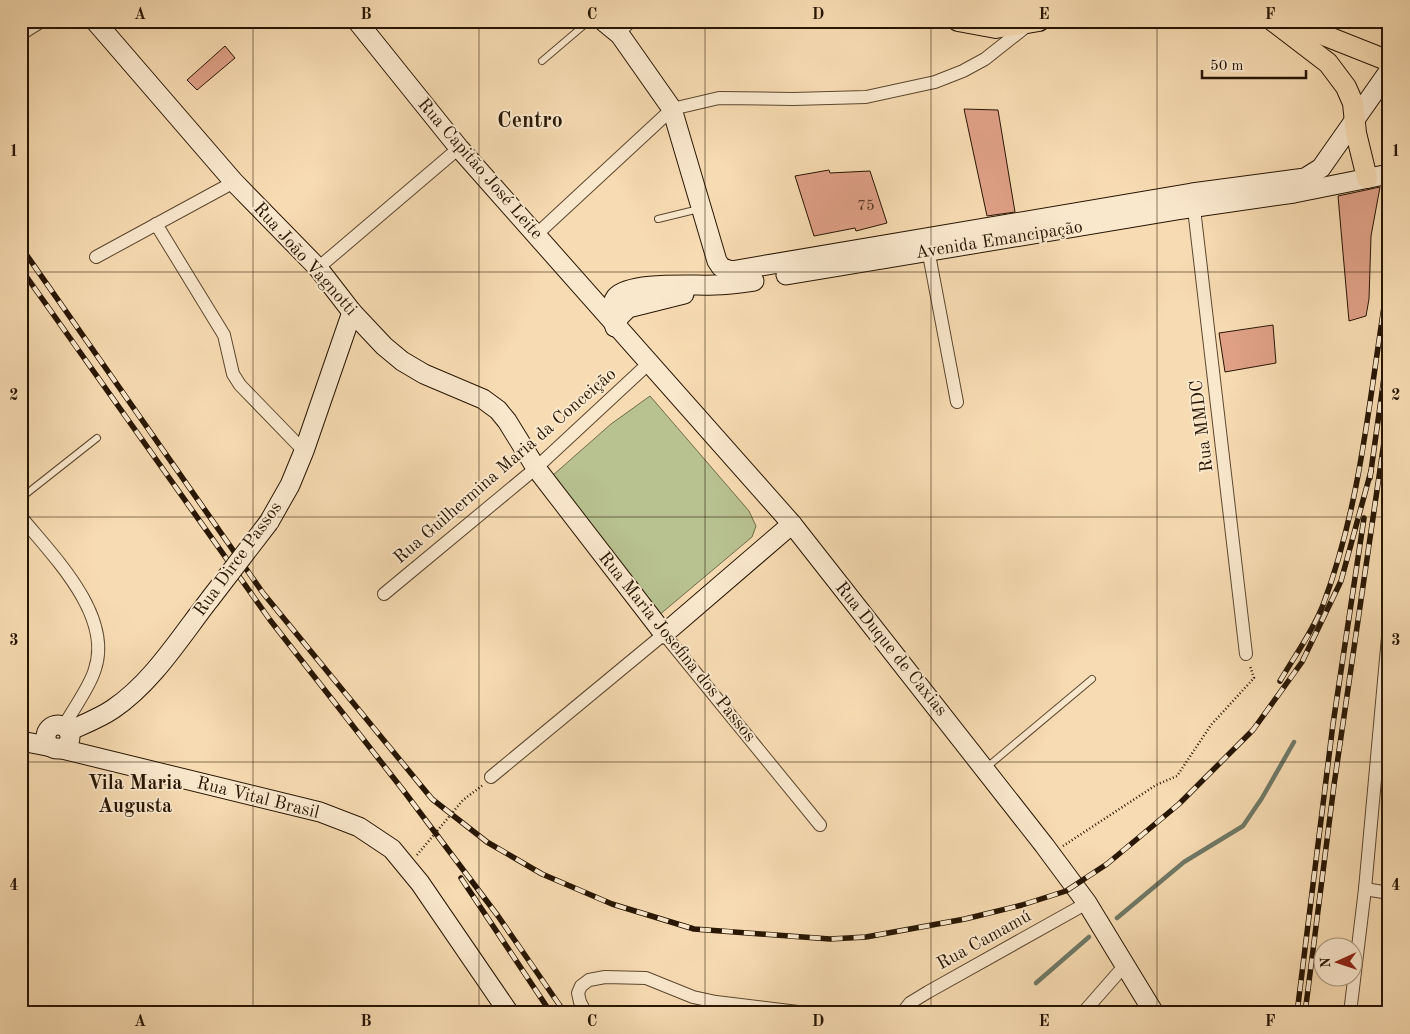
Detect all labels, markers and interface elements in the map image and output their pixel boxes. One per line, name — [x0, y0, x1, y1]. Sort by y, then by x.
text: A — [134, 7, 146, 23]
text: B — [360, 7, 372, 23]
text: C — [587, 7, 597, 23]
text: D — [812, 7, 824, 23]
text: E — [1038, 7, 1050, 23]
text: F — [1265, 7, 1276, 23]
scale bar — [1202, 48, 1306, 80]
text: 50 m — [1210, 59, 1244, 74]
street label: Rua Capitão José Leite — [414, 95, 546, 243]
district label: Centro — [497, 110, 563, 132]
text: 1 — [9, 144, 19, 160]
text: 1 — [1391, 144, 1401, 160]
street label: Rua João Vagnotti — [250, 199, 360, 319]
house number: 75 — [857, 199, 875, 214]
street label: Avenida Emancipação — [914, 218, 1084, 262]
street label: Rua Guilhermina Maria da Conceição — [390, 365, 620, 567]
street label: Rua MMDC — [1187, 379, 1217, 473]
text: 2 — [9, 388, 19, 404]
text: 2 — [1391, 388, 1401, 404]
street label: Rua Dirce Passos — [191, 498, 286, 620]
street label: Rua Maria Josefina dos Passos — [595, 549, 759, 745]
street label: Rua Duque de Caxias — [832, 579, 951, 720]
text: 3 — [9, 633, 19, 649]
text: 3 — [1391, 633, 1401, 649]
district label: Vila Maria Augusta — [88, 774, 182, 817]
street label: Rua Vital Brasil — [195, 774, 321, 822]
text: 4 — [9, 878, 19, 894]
text: 4 — [1391, 878, 1401, 894]
street label: Rua Camamú — [934, 907, 1034, 973]
north arrow — [1312, 936, 1362, 986]
text: N — [1319, 957, 1333, 968]
text: A — [134, 1014, 146, 1030]
text: B — [360, 1014, 372, 1030]
text: C — [587, 1014, 597, 1030]
text: D — [812, 1014, 824, 1030]
text: E — [1038, 1014, 1050, 1030]
text: F — [1265, 1014, 1276, 1030]

